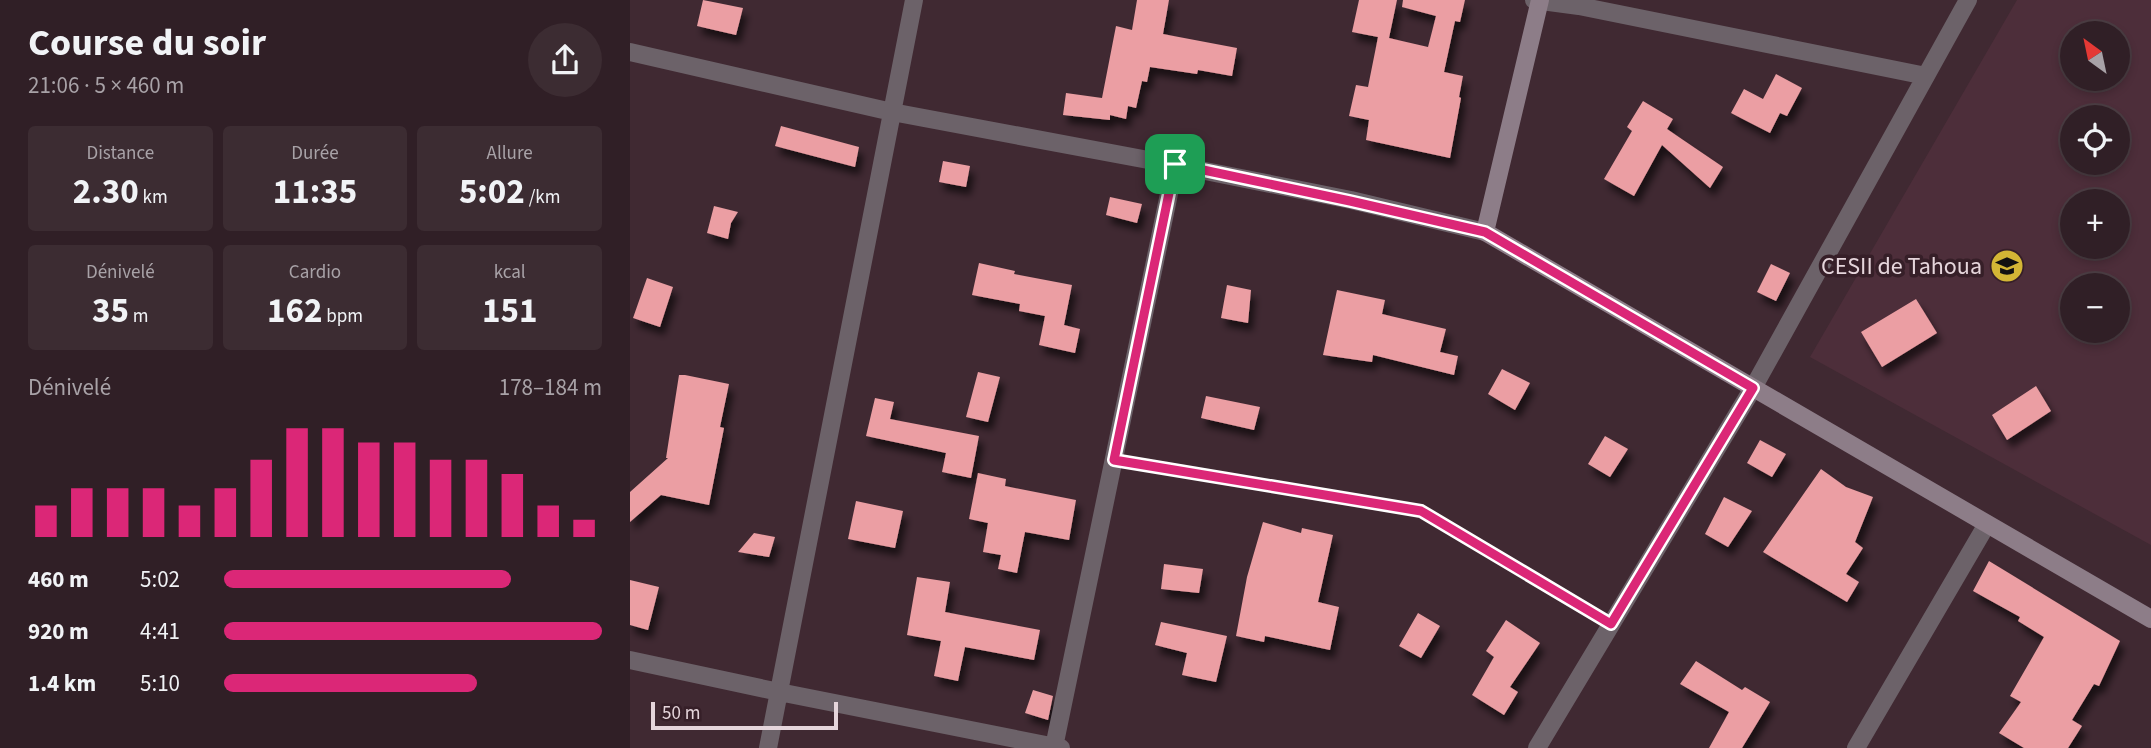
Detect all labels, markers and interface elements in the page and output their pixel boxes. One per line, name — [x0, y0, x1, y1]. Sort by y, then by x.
text: Course du soir — [28, 16, 266, 70]
north arrow — [2060, 21, 2130, 91]
map controls — [2060, 21, 2130, 343]
button: share — [528, 23, 602, 97]
text: 21:06 · 5 × 460 m — [28, 69, 184, 102]
button: locate — [2060, 105, 2130, 175]
pin — [1145, 134, 1205, 194]
text: Distance — [87, 140, 154, 167]
text: Durée — [291, 140, 339, 167]
text: Allure — [487, 140, 533, 167]
icon: arrive — [1156, 145, 1194, 183]
text: 2.30 — [73, 167, 139, 217]
text: 11:35 — [273, 167, 357, 217]
text: 5:02 — [459, 167, 525, 217]
text: km — [139, 184, 168, 211]
text: /km — [525, 184, 560, 211]
button: + — [2060, 189, 2130, 259]
school or university icon: CESII de Tahoua — [1988, 247, 2026, 285]
place label: CESII de Tahoua — [1821, 249, 1982, 284]
text: Dénivelé — [86, 259, 155, 286]
text: Cardio — [289, 259, 341, 286]
text: kcal — [494, 259, 526, 286]
button: − — [2060, 273, 2130, 343]
text: 35 — [92, 286, 129, 336]
text: 162 — [267, 286, 322, 336]
text: 151 — [482, 286, 537, 336]
text: m — [129, 303, 149, 330]
text: bpm — [322, 303, 363, 330]
text: Dénivelé — [28, 371, 111, 404]
text: 178–184 m — [499, 371, 602, 404]
text: 460 m — [28, 563, 89, 596]
text: 5:02 — [140, 563, 180, 596]
text: 920 m — [28, 615, 89, 648]
text: 4:41 — [140, 615, 180, 648]
text: 1.4 km — [28, 667, 96, 700]
text: 5:10 — [140, 667, 180, 700]
scale bar — [651, 699, 838, 731]
text: 50 m — [662, 700, 700, 727]

